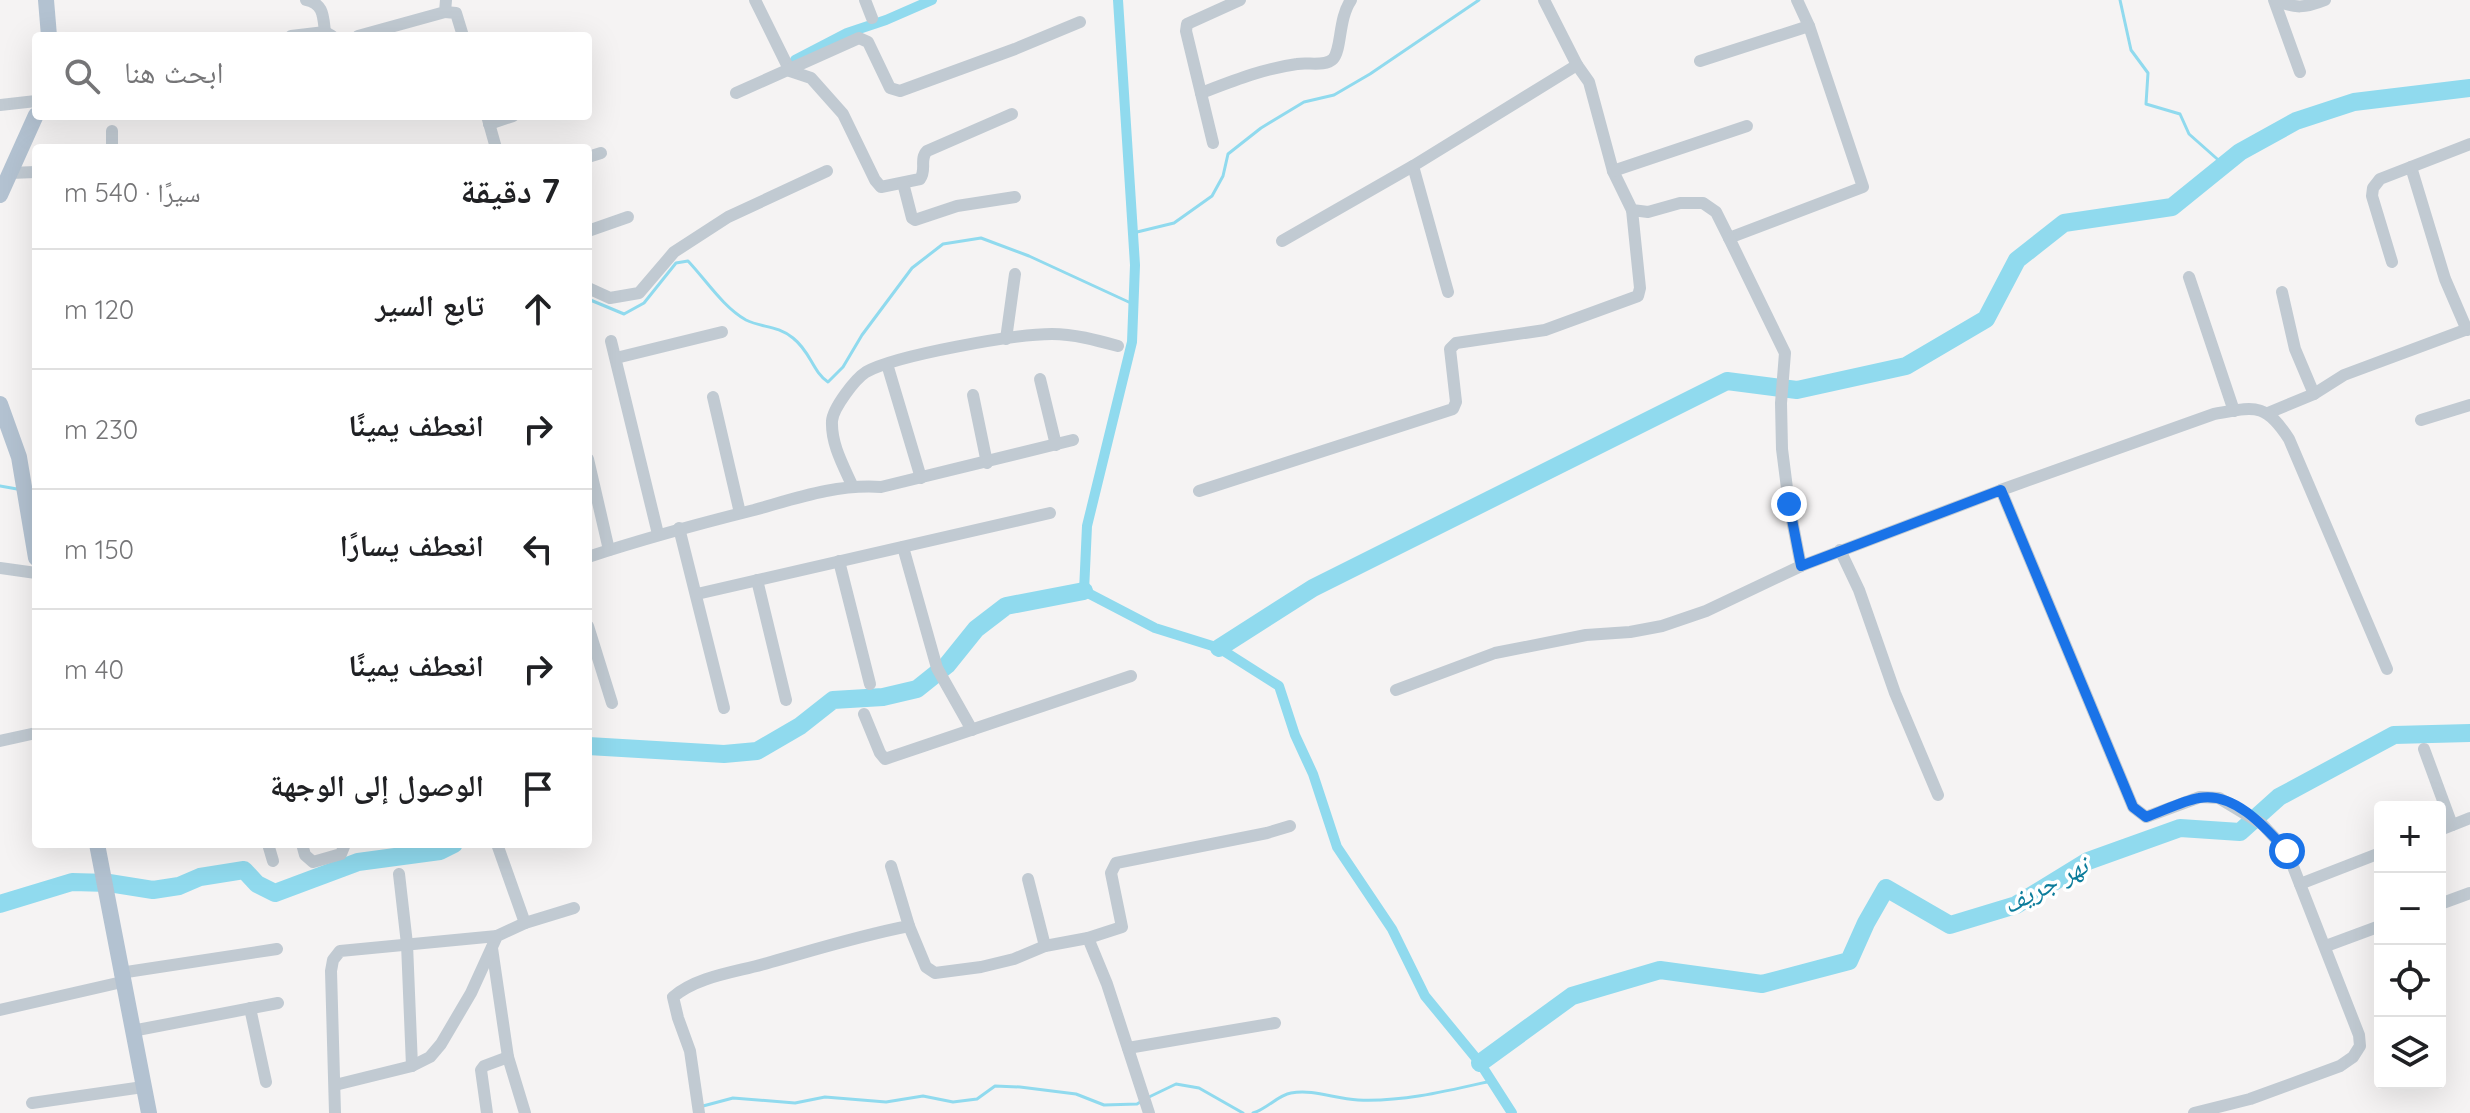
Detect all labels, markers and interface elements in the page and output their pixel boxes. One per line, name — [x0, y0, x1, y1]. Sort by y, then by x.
search box — [32, 32, 592, 120]
text: ابحث هنا — [124, 53, 224, 91]
icon: search — [60, 54, 104, 98]
text: 7 دقيقة — [460, 169, 560, 212]
text: سيرًا · 540 m — [64, 176, 201, 209]
text: تابع السير — [376, 286, 484, 324]
icon: ahead — [516, 287, 560, 331]
text: 120 m — [64, 293, 134, 326]
text: انعطف يمينًا — [348, 406, 484, 444]
icon: right — [516, 407, 560, 451]
text: 230 m — [64, 413, 138, 446]
route end — [1771, 486, 1807, 522]
text: انعطف يسارًا — [340, 526, 484, 564]
icon: left — [516, 527, 560, 571]
text: 150 m — [64, 533, 134, 566]
text: انعطف يمينًا — [348, 646, 484, 684]
icon: right — [516, 647, 560, 691]
text: 40 m — [64, 653, 124, 686]
text: الوصول إلى الوجهة — [270, 766, 484, 804]
icon: arrive — [516, 767, 560, 811]
map controls — [2374, 801, 2446, 1089]
button: + — [2374, 801, 2446, 873]
route start — [2269, 833, 2305, 869]
water label: نهر جريف — [1996, 847, 2096, 921]
button: − — [2374, 873, 2446, 945]
button: locate — [2374, 945, 2446, 1017]
button: layers — [2374, 1017, 2446, 1089]

